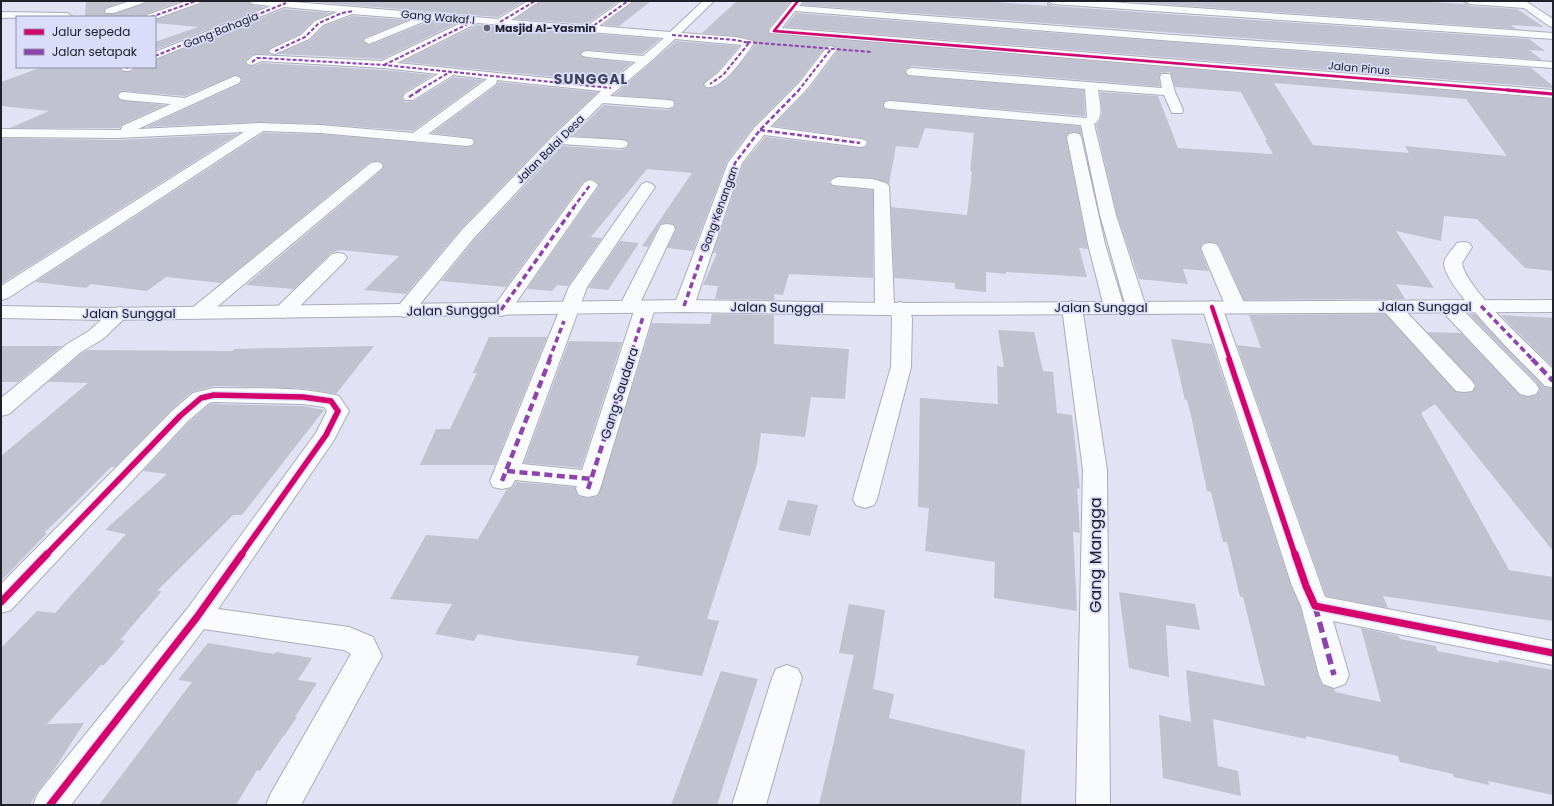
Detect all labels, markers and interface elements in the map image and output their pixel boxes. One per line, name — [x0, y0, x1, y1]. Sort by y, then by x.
street label: Gang Wakaf I — [400, 6, 476, 28]
street label: Gang Bahagia — [181, 8, 261, 52]
legend — [16, 16, 156, 68]
place label: Masjid Al-Yasmin — [495, 20, 596, 36]
text: Jalur sepeda — [52, 23, 130, 40]
marker: Masjid Al-Yasmin — [482, 23, 492, 33]
text: Jalan setapak — [52, 43, 138, 60]
street label: Jalan Pinus — [1327, 57, 1391, 79]
district label: SUNGGAL — [554, 69, 628, 89]
street label: Jalan Balai Desa — [512, 111, 588, 187]
street label: Gang Kenangan — [696, 164, 742, 254]
street label: Jalan Sunggal — [730, 297, 824, 318]
street label: Jalan Sunggal — [1378, 297, 1472, 316]
street label: Jalan Sunggal — [1054, 298, 1148, 317]
street label: Jalan Sunggal — [406, 300, 500, 321]
street label: Jalan Sunggal — [82, 304, 176, 323]
street label: Gang Saudara — [596, 345, 643, 441]
street label: Gang Mangga — [1084, 497, 1107, 613]

